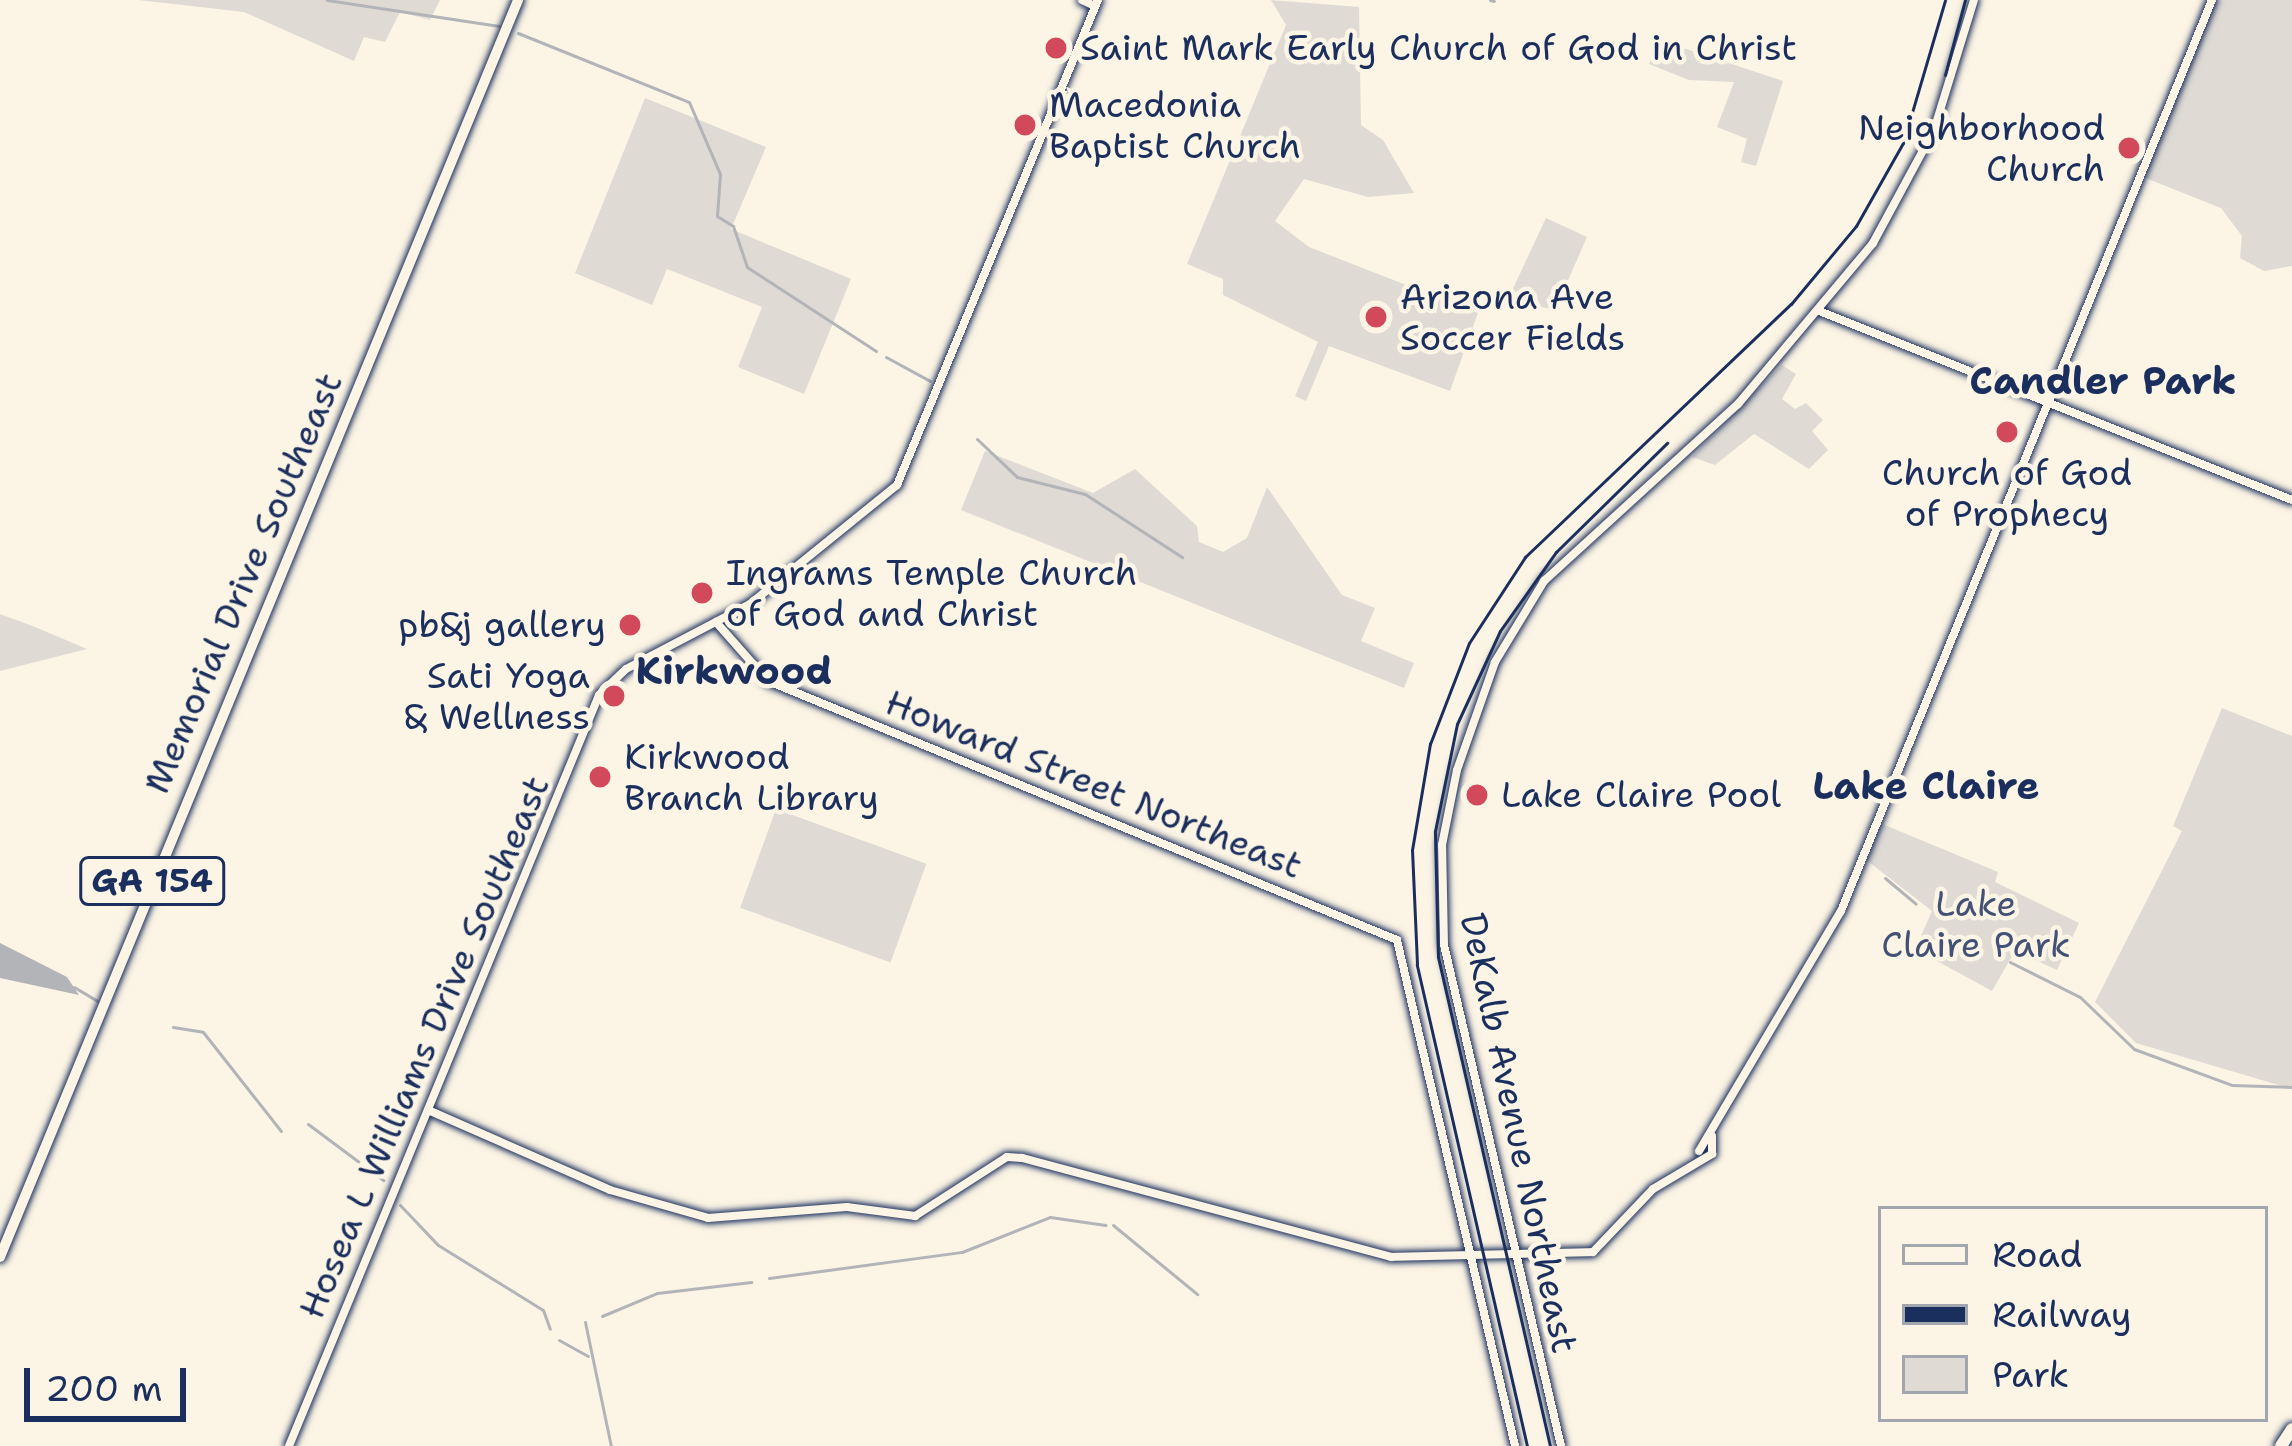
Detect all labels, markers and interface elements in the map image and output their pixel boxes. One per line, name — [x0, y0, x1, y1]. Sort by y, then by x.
place label: Saint Mark Early Church of God in Christ — [1080, 26, 1797, 70]
marker: Saint Mark Early Church of God in Christ — [1043, 35, 1069, 61]
place label: Macedonia Baptist Church — [1049, 82, 1301, 167]
place label: Neighborhood Church — [1858, 105, 2105, 190]
marker: Macedonia Baptist Church — [1012, 112, 1038, 138]
marker: Neighborhood Church — [2116, 135, 2142, 161]
place label: Arizona Ave Soccer Fields — [1400, 274, 1625, 359]
marker: Arizona Ave Soccer Fields — [1363, 304, 1389, 330]
district label: Candler Park — [1969, 357, 2237, 403]
street label: Memorial Drive Southeast — [135, 366, 351, 800]
marker: Church of God of Prophecy — [1994, 419, 2020, 445]
place label: Church of God of Prophecy — [1882, 450, 2132, 535]
place label: Ingrams Temple Church of God and Christ — [726, 550, 1137, 635]
marker: Ingrams Temple Church of God and Christ — [689, 580, 715, 606]
place label: pb&j gallery — [398, 603, 606, 647]
marker: pb&j gallery — [617, 612, 643, 638]
district label: Kirkwood — [636, 647, 832, 693]
place label: Sati Yoga & Wellness — [404, 653, 590, 738]
street label: Howard Street Northeast — [879, 681, 1309, 887]
marker: Sati Yoga & Wellness — [601, 683, 627, 709]
place label: Kirkwood Branch Library — [624, 734, 879, 819]
district label: Lake Claire — [1812, 762, 2040, 808]
marker: Kirkwood Branch Library — [587, 764, 613, 790]
street label: Hosea L Williams Drive Southeast — [290, 769, 558, 1325]
place label: Lake Claire Pool — [1501, 773, 1781, 817]
marker: Lake Claire Pool — [1464, 782, 1490, 808]
road number: GA 154 — [77, 854, 227, 908]
park label: Lake Claire Park — [1881, 881, 2071, 966]
street label: DeKalb Avenue Northeast — [1451, 909, 1587, 1357]
legend — [1878, 1206, 2268, 1422]
text: Road — [1992, 1230, 2082, 1279]
text: Railway — [1992, 1290, 2132, 1339]
scale bar — [30, 1344, 192, 1418]
text: Park — [1992, 1350, 2069, 1399]
text: 200 m — [45, 1364, 162, 1413]

